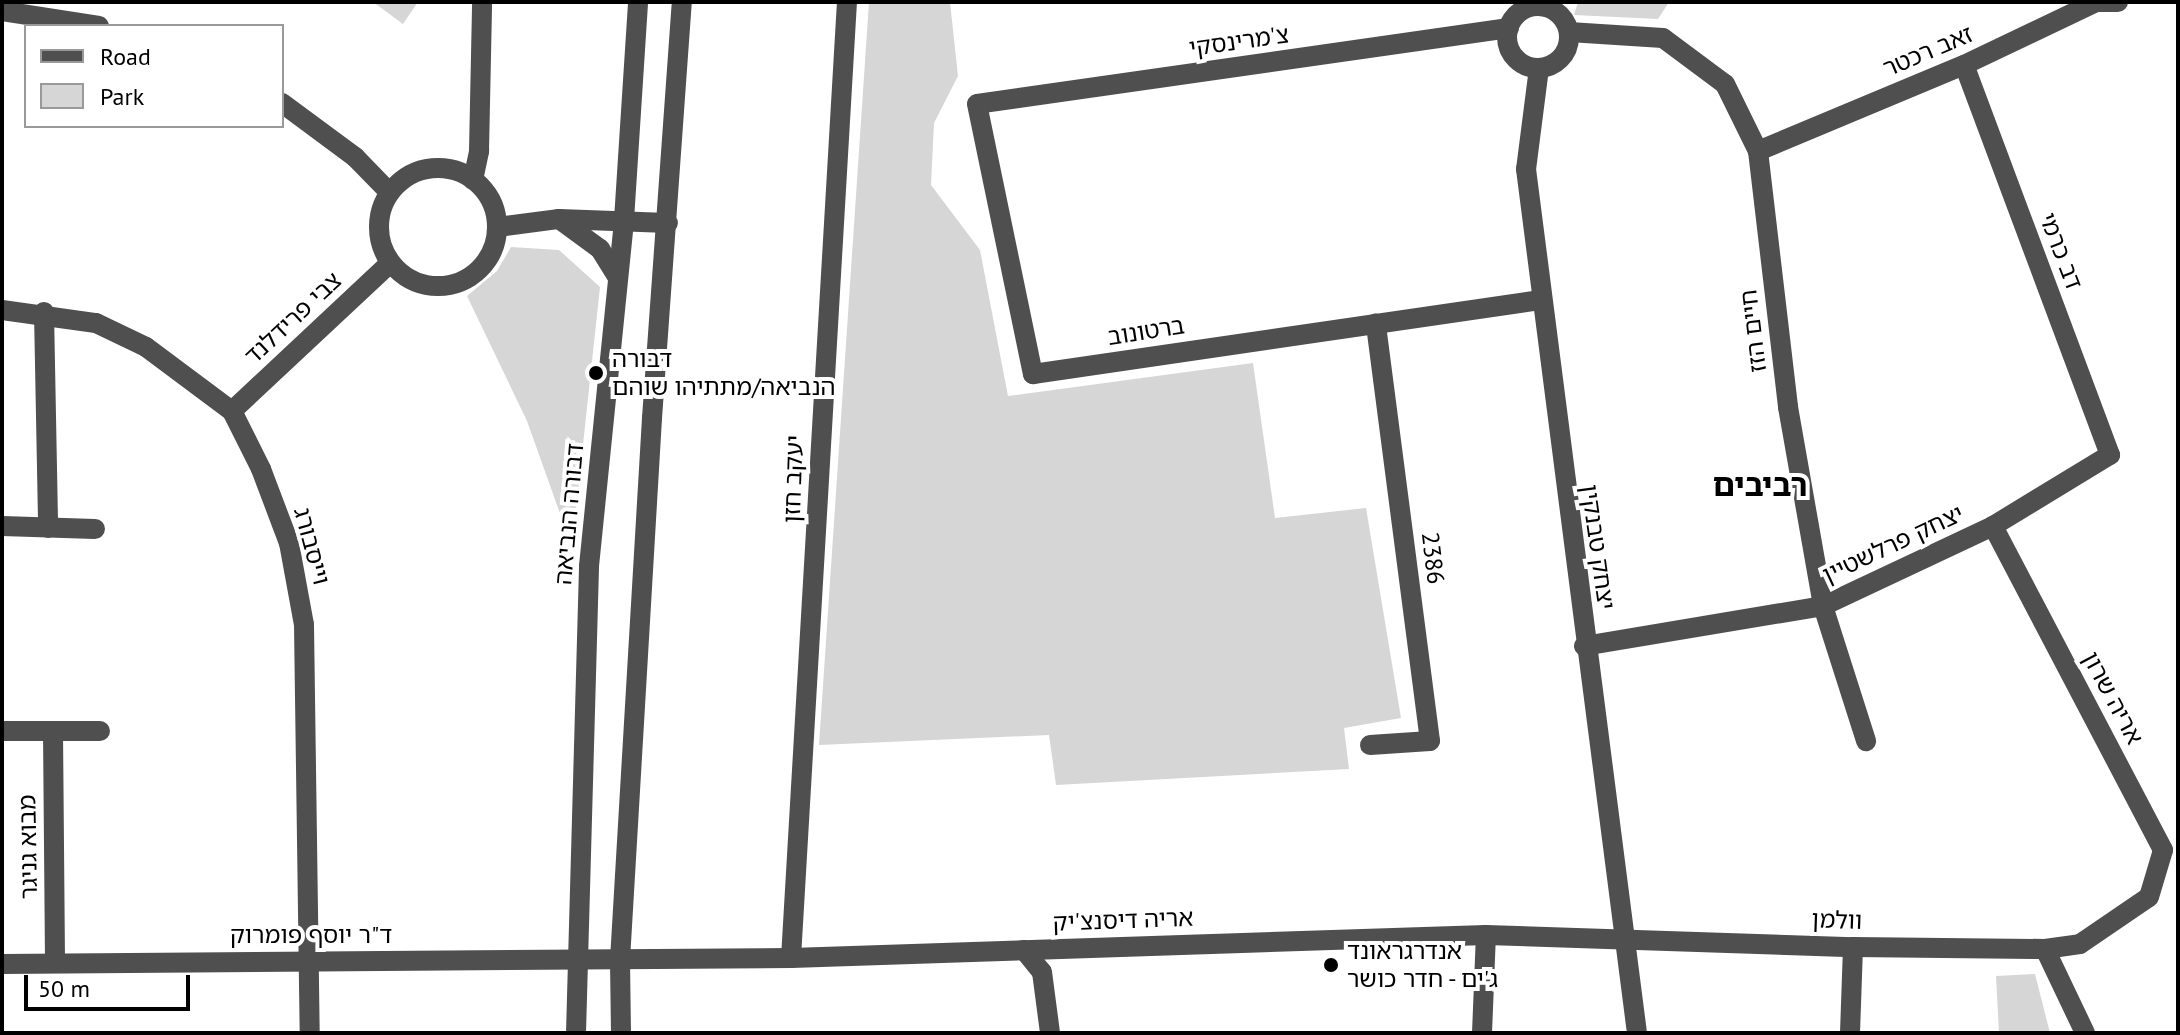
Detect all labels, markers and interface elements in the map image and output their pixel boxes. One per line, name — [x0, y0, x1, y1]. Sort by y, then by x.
street label: זאב רכטר — [1879, 19, 1977, 83]
street label: צ'מרינסקי — [1187, 20, 1291, 62]
legend — [24, 24, 284, 128]
text: Road — [100, 41, 151, 72]
text: Park — [100, 81, 144, 112]
street label: דב כרמי — [2033, 209, 2089, 293]
street label: צבי פרידלנד — [239, 266, 347, 370]
street label: חיים הזז — [1734, 288, 1772, 374]
street label: ברטונוב — [1105, 311, 1187, 351]
place label: דבורה הנביאה/מתתיהו שוהם — [612, 345, 836, 401]
marker: דבורה הנביאה/מתתיהו שוהם — [587, 364, 605, 382]
street label: יעקב חזן — [777, 434, 809, 524]
street label: דבורה הנביאה — [548, 442, 590, 586]
district label: רביבים — [1713, 465, 1807, 503]
street label: יצחק טבנקין — [1575, 483, 1621, 611]
street label: יצחק פרלשטיין — [1818, 499, 1968, 589]
street label: וייסבורג — [288, 504, 336, 588]
street label: 2386 — [1416, 530, 1450, 586]
street label: אריה שרון — [2077, 647, 2149, 749]
street label: מבוא גניגר — [13, 794, 43, 900]
street label: אריה דיסנצ'יק — [1052, 903, 1194, 937]
street label: וולמן — [1811, 905, 1863, 935]
street label: ד"ר יוסף פומרוק — [230, 921, 392, 949]
place label: אנדרגראונד ג'ים - חדר כושר — [1347, 937, 1502, 993]
marker: אנדרגראונד ג'ים - חדר כושר — [1322, 956, 1340, 974]
scale bar — [28, 959, 194, 1009]
text: 50 m — [38, 973, 90, 1004]

